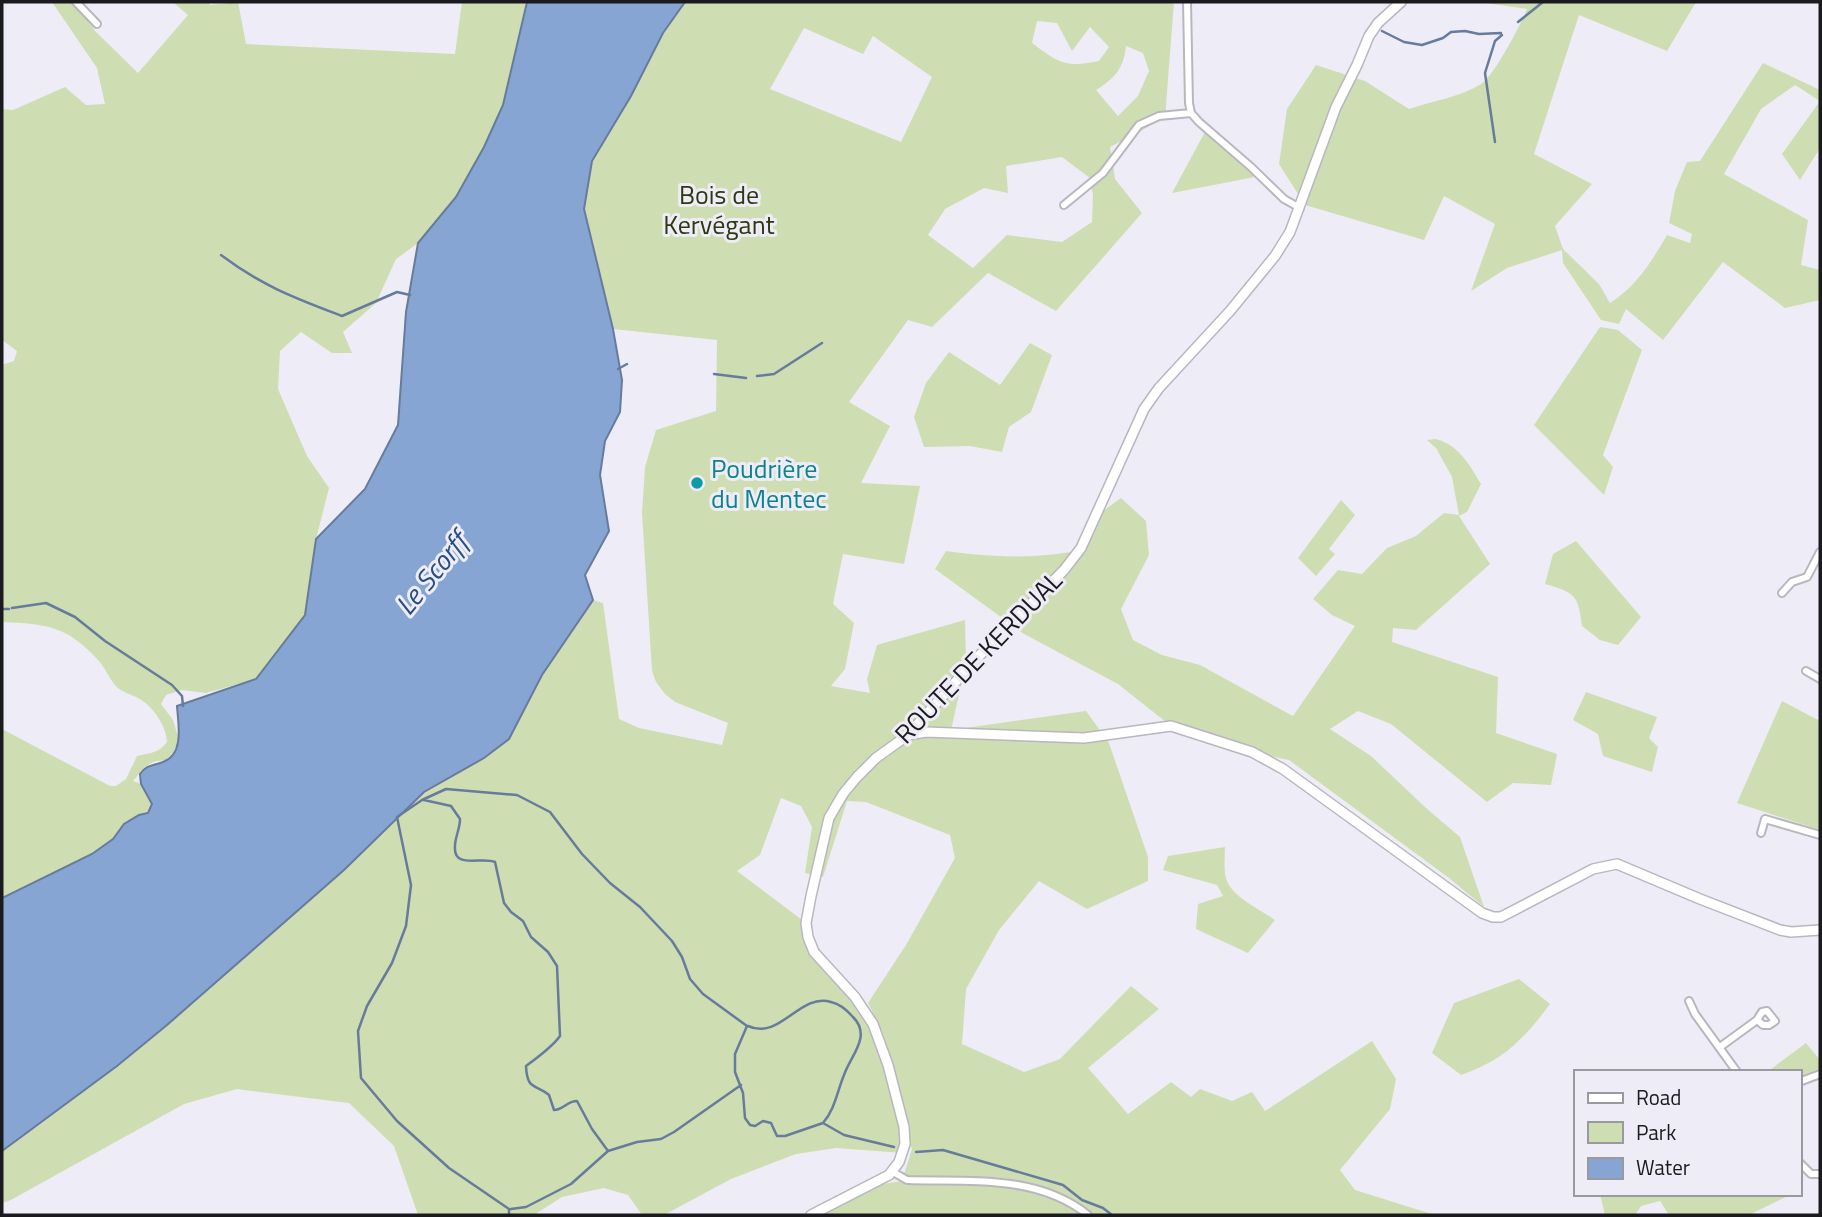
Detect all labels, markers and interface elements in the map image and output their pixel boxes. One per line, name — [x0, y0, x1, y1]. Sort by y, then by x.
park label: Bois de Kervégant — [663, 175, 775, 244]
place label: Poudrière du Mentec — [711, 449, 827, 518]
marker: Poudrière du Mentec — [689, 475, 705, 491]
water label: Le Scorff — [384, 519, 481, 624]
street label: ROUTE DE KERDUAL — [885, 561, 1071, 752]
legend — [1574, 1070, 1801, 1196]
text: Road — [1636, 1081, 1681, 1113]
text: Park — [1636, 1116, 1676, 1148]
text: Water — [1636, 1151, 1690, 1183]

